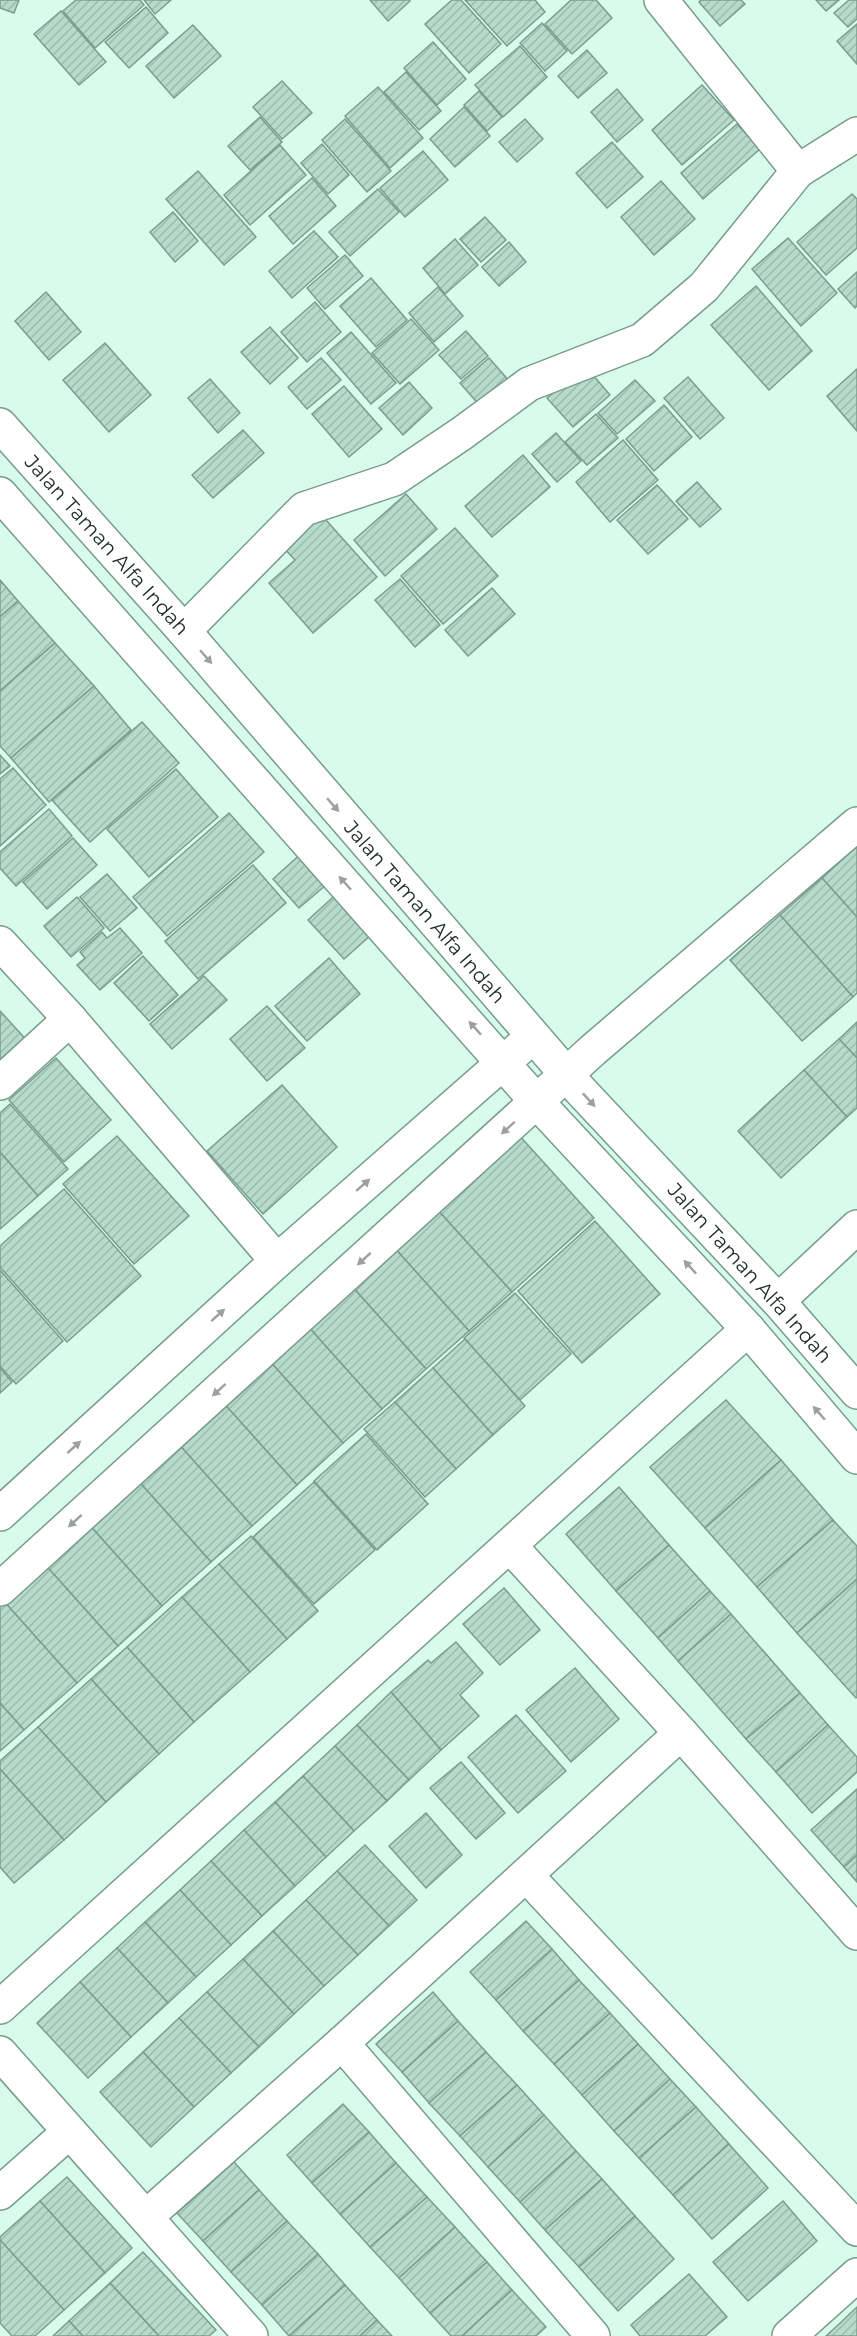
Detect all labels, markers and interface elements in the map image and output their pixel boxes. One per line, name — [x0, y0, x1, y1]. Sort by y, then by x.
street label: Jalan Taman Alfa Indah — [19, 449, 194, 640]
one-way arrow — [199, 649, 212, 664]
one-way arrow — [327, 797, 340, 813]
street label: Jalan Taman Alfa Indah — [339, 815, 511, 1008]
one-way arrow — [338, 875, 352, 890]
one-way arrow — [468, 1021, 482, 1036]
one-way arrow — [582, 1093, 596, 1108]
one-way arrow — [501, 1121, 516, 1134]
street label: Jalan Taman Alfa Indah — [662, 1177, 837, 1368]
one-way arrow — [355, 1179, 370, 1192]
one-way arrow — [357, 1252, 371, 1266]
one-way arrow — [683, 1259, 697, 1274]
one-way arrow — [210, 1309, 225, 1322]
one-way arrow — [212, 1383, 227, 1396]
one-way arrow — [813, 1406, 826, 1421]
one-way arrow — [67, 1440, 81, 1454]
one-way arrow — [67, 1514, 82, 1528]

